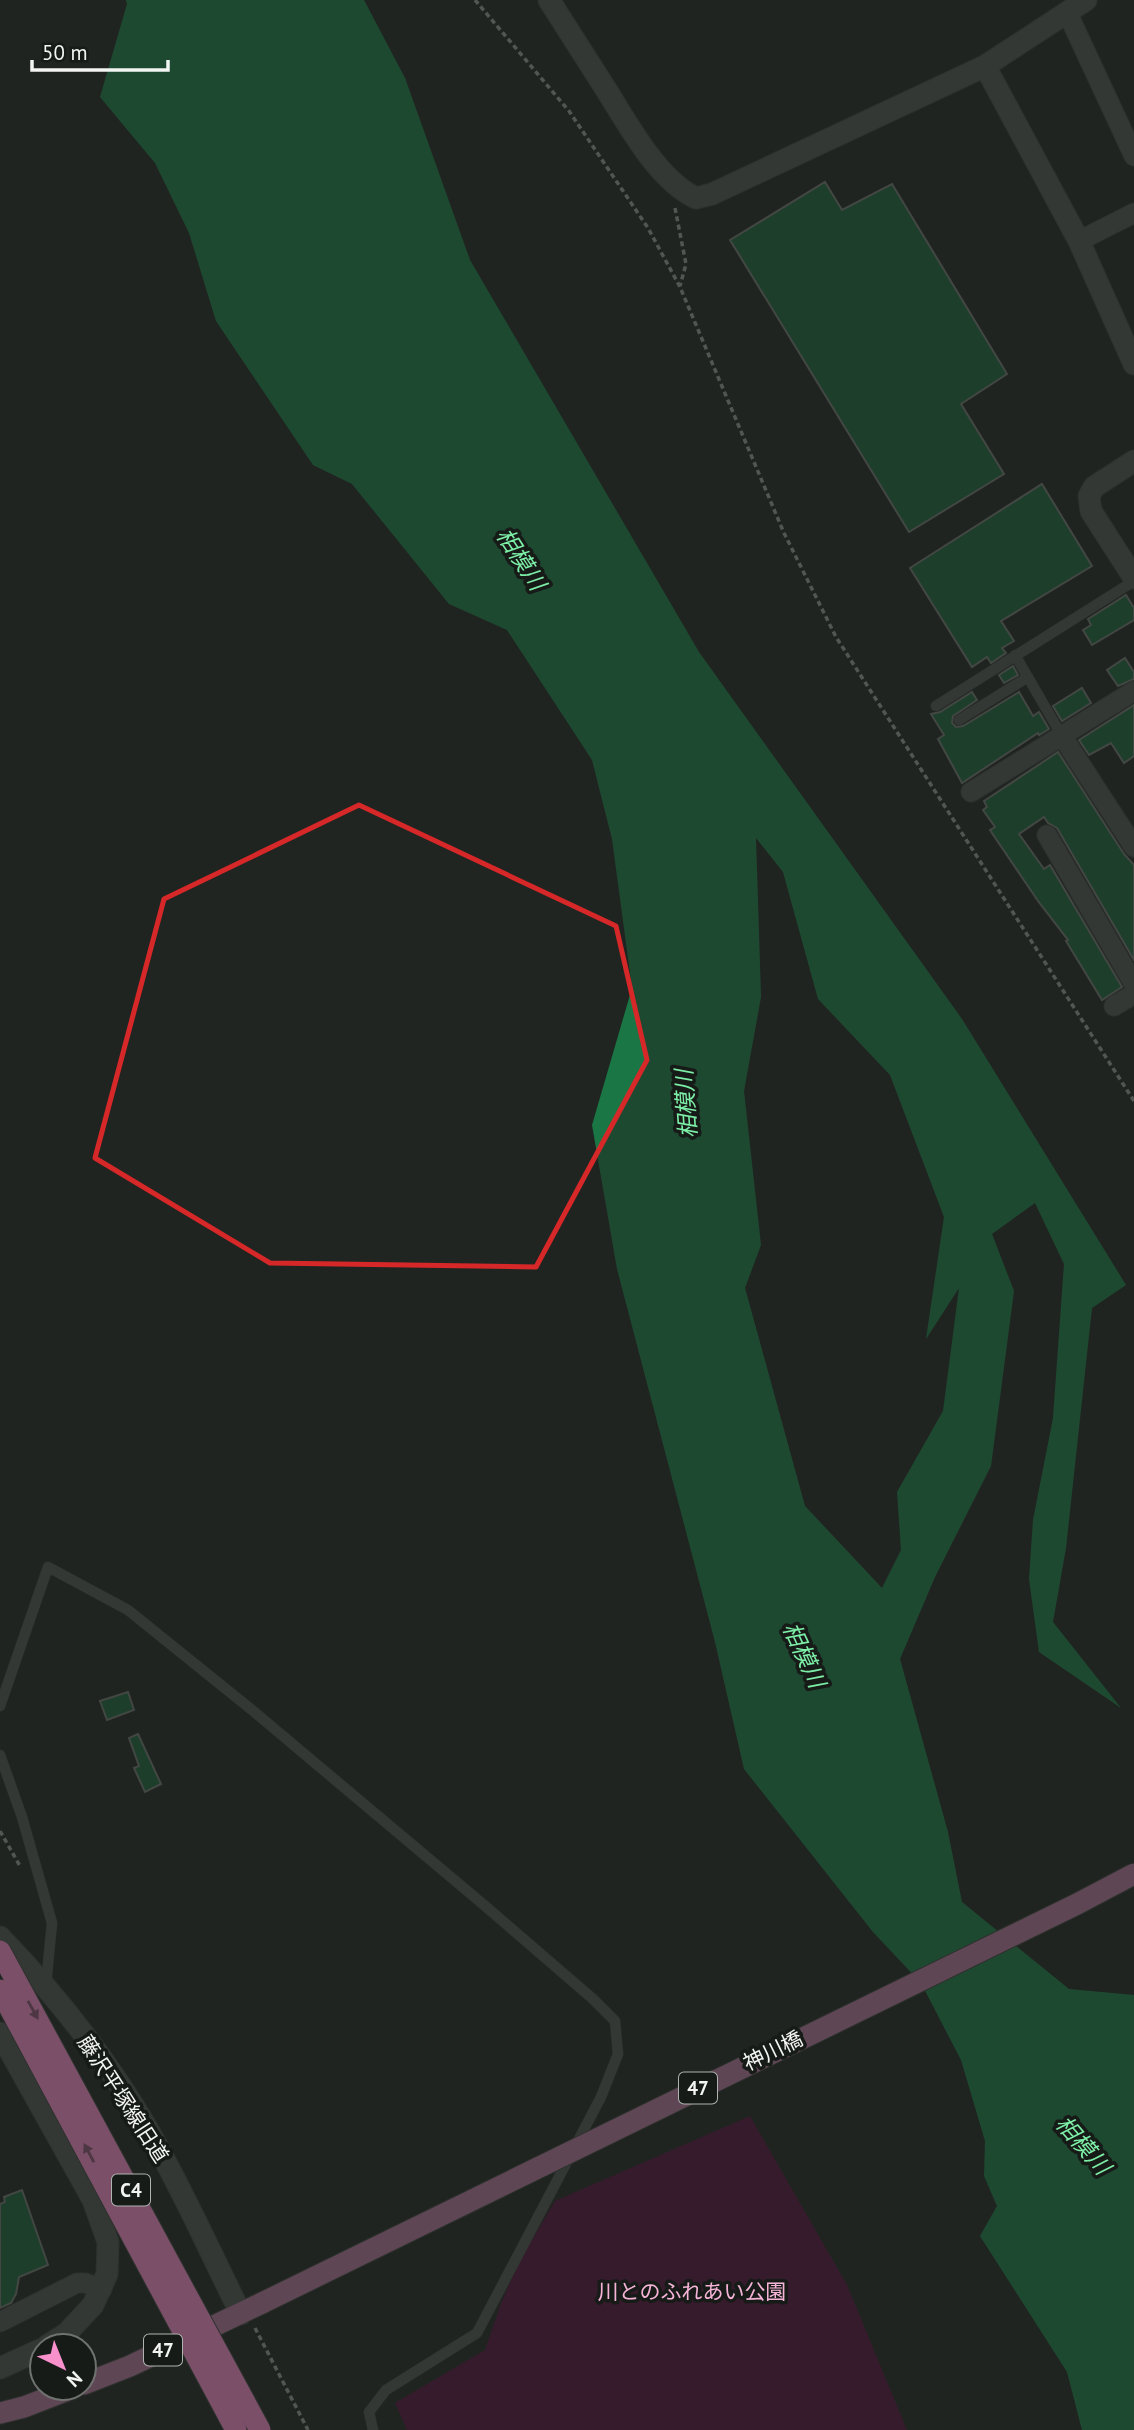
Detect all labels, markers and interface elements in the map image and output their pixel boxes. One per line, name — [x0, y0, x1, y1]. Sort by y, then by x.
scale bar — [32, 28, 168, 72]
text: 50 m — [42, 39, 88, 66]
water label: 相模川 — [490, 522, 554, 598]
water label: 相模川 — [668, 1066, 702, 1139]
water label: 相模川 — [777, 1617, 833, 1695]
one-way arrow — [27, 2000, 39, 2020]
street label: 神川橋 — [739, 2025, 807, 2076]
street label: 藤沢平塚線旧道 — [72, 2030, 175, 2168]
road number: 47 — [679, 2072, 717, 2104]
water label: 相模川 — [1050, 2109, 1119, 2182]
one-way arrow — [84, 2143, 96, 2163]
road number: C4 — [112, 2174, 150, 2206]
park label: 川とのふれあい公園 — [598, 2278, 786, 2305]
north arrow — [28, 2332, 98, 2402]
road number: 47 — [144, 2334, 182, 2366]
text: N — [62, 2366, 87, 2392]

